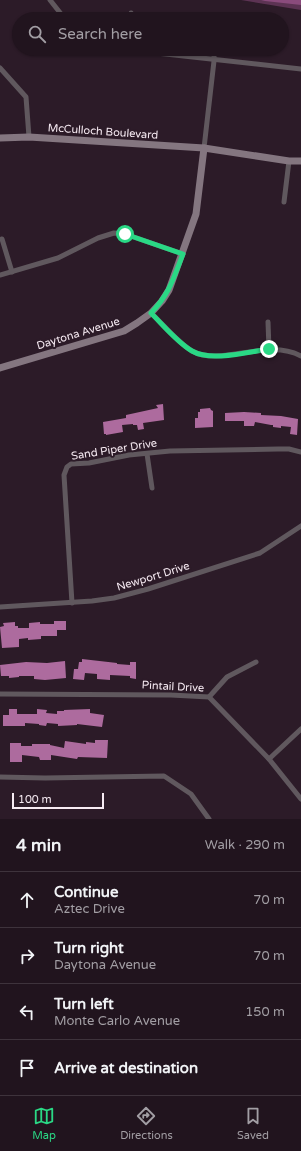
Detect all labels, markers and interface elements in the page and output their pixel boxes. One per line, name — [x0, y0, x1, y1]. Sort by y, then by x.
search box — [12, 12, 289, 56]
icon: search — [26, 23, 48, 45]
text: Search here — [58, 25, 142, 43]
street label: McCulloch Boulevard — [47, 121, 159, 142]
route start — [116, 225, 134, 243]
street label: Daytona Avenue — [35, 315, 121, 352]
route end — [260, 340, 278, 358]
street label: Sand Piper Drive — [70, 436, 158, 463]
street label: Newport Drive — [115, 559, 191, 594]
street label: Pintail Drive — [141, 678, 204, 695]
scale bar — [12, 791, 104, 810]
text: 100 m — [18, 793, 52, 806]
text: 4 min — [16, 835, 61, 856]
text: Walk · 290 m — [205, 837, 285, 853]
text: Continue — [54, 883, 118, 901]
icon: ahead — [16, 889, 38, 911]
text: 70 m — [253, 892, 285, 908]
text: Aztec Drive — [54, 901, 125, 917]
text: Turn right — [54, 939, 124, 957]
icon: right — [16, 945, 38, 967]
text: 70 m — [253, 948, 285, 964]
text: Daytona Avenue — [54, 957, 156, 973]
text: Turn left — [54, 995, 114, 1013]
icon: left — [16, 1001, 38, 1023]
text: 150 m — [245, 1004, 285, 1020]
text: Monte Carlo Avenue — [54, 1013, 180, 1029]
icon: arrive — [16, 1057, 38, 1079]
text: Arrive at destination — [54, 1059, 198, 1077]
tab: Map — [32, 1105, 56, 1142]
tab: Directions — [120, 1105, 173, 1142]
tab: Saved — [237, 1105, 269, 1142]

